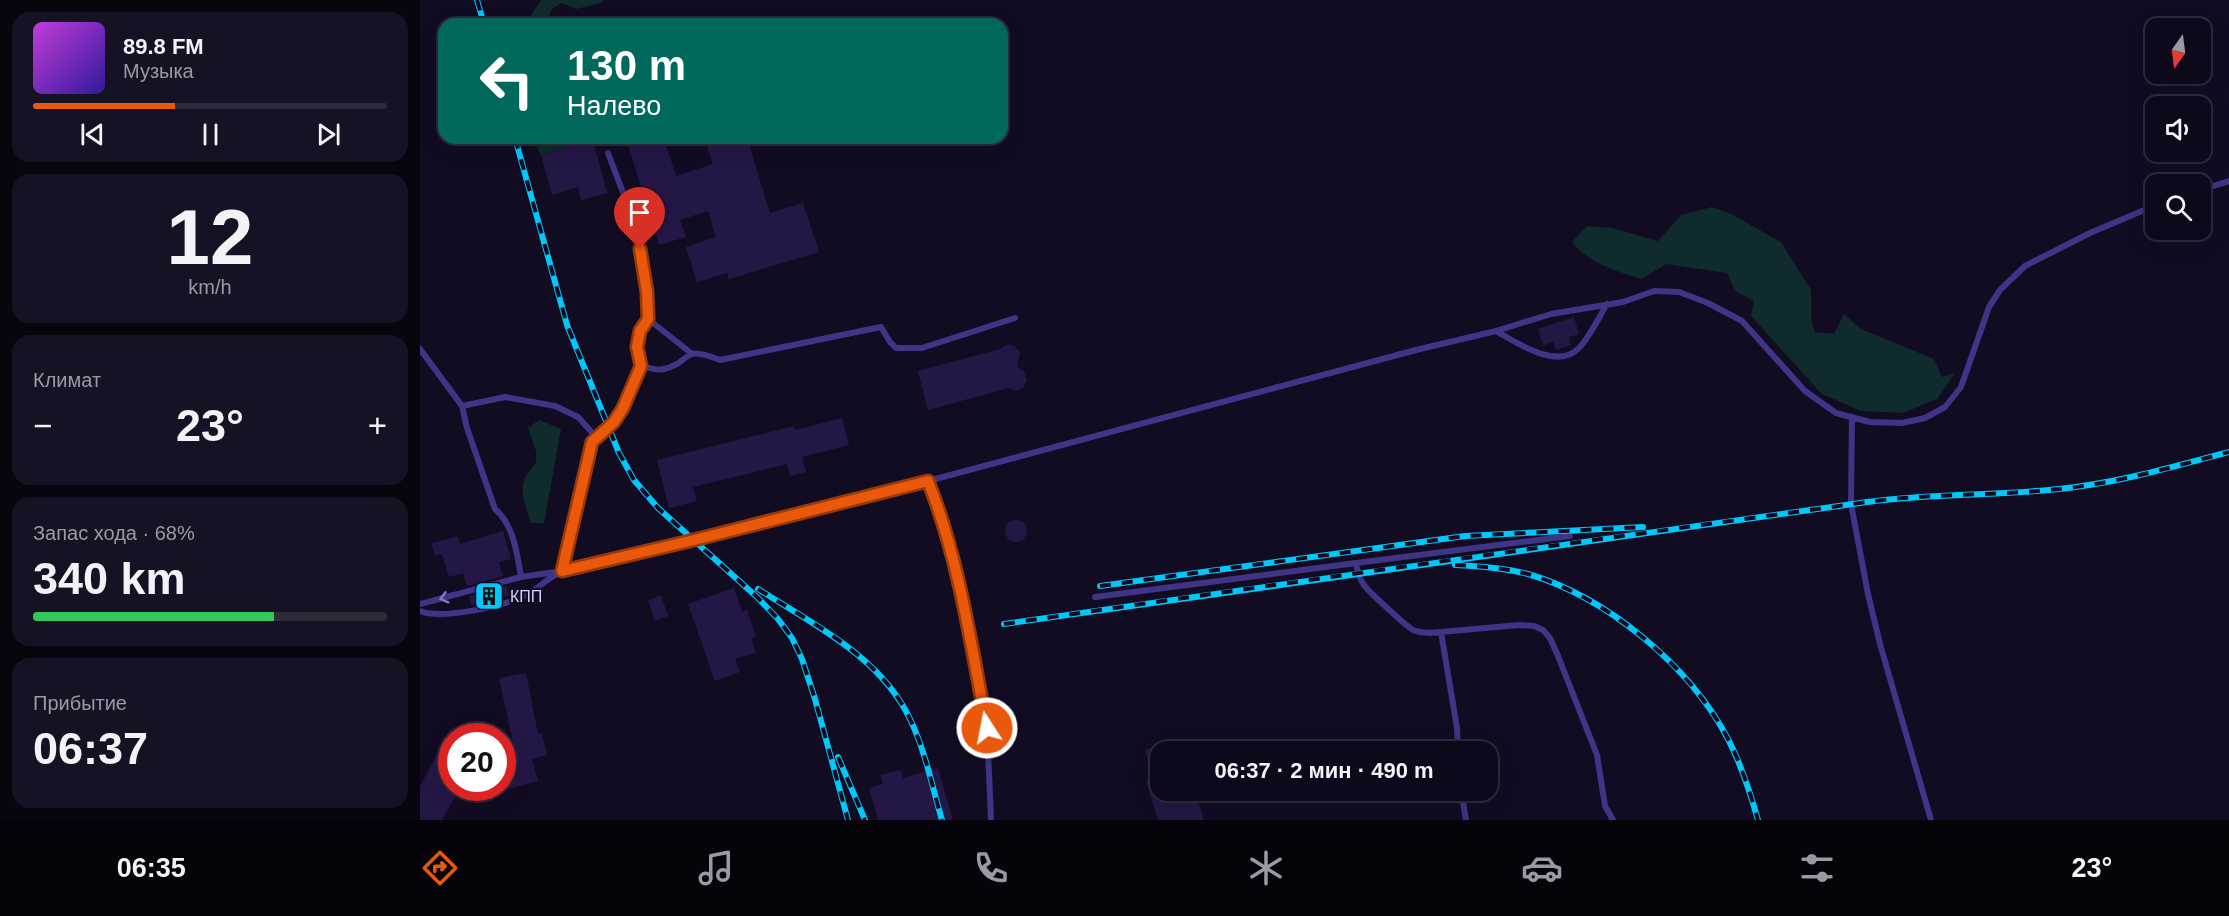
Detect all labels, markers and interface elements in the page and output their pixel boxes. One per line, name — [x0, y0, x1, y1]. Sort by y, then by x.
north arrow — [2145, 18, 2211, 84]
map controls — [2145, 18, 2211, 240]
text: 89.8 FM — [123, 34, 204, 59]
icon: left — [468, 42, 546, 120]
text: 130 m — [567, 42, 686, 89]
text: Музыка — [123, 60, 194, 82]
text: Налево — [567, 91, 661, 121]
button: sound — [2145, 96, 2211, 162]
icon: previous — [76, 118, 109, 151]
icon: pause — [194, 118, 227, 151]
icon: next — [312, 118, 345, 151]
button: search — [2145, 174, 2211, 240]
pin — [614, 187, 665, 249]
text: 12 — [167, 193, 253, 281]
icon: arrive — [623, 196, 656, 229]
text: km/h — [188, 276, 232, 298]
text: Климат — [33, 369, 101, 391]
text: 23° — [176, 400, 244, 451]
text: − — [33, 407, 52, 444]
text: + — [368, 407, 387, 444]
text: Запас хода · 68% — [33, 522, 195, 544]
text: 340 km — [33, 553, 186, 604]
building icon: КПП — [473, 580, 505, 612]
place label: КПП — [510, 588, 542, 605]
one-way arrow — [439, 590, 449, 603]
text: Прибытие — [33, 692, 127, 714]
position arrow — [955, 696, 1019, 760]
text: 06:37 — [33, 723, 148, 774]
speed limit sign: 20 — [438, 723, 516, 801]
text: 06:37 · 2 мин · 490 m — [1214, 758, 1434, 783]
icon: directions — [419, 847, 461, 889]
icon: music — [695, 847, 737, 889]
icon: phone — [970, 847, 1012, 889]
icon: climate — [1245, 847, 1287, 889]
icon: car — [1521, 847, 1563, 889]
icon: filters — [1796, 847, 1838, 889]
text: 06:35 — [117, 853, 186, 883]
text: 23° — [2071, 853, 2112, 883]

